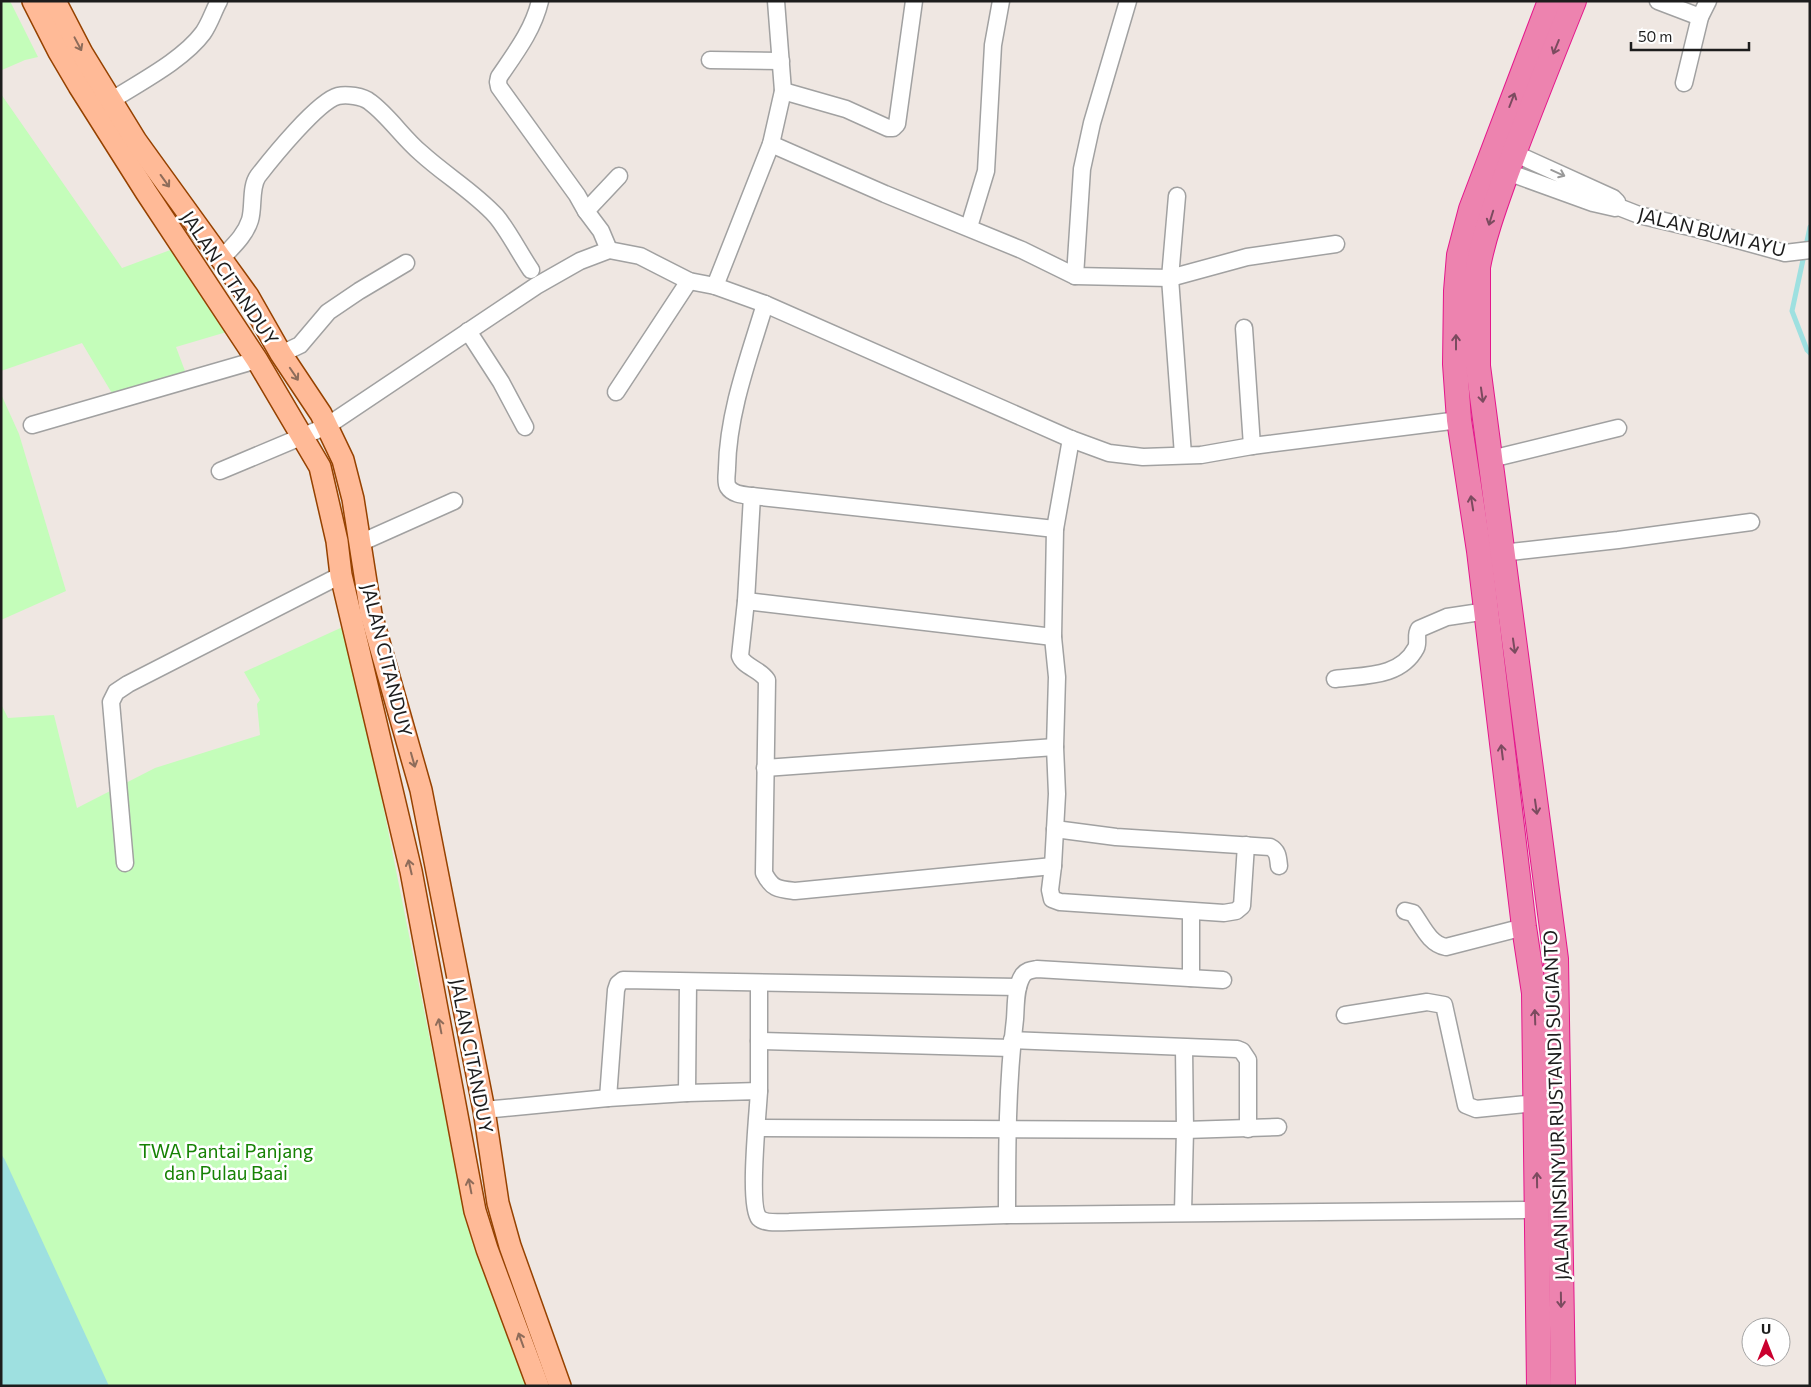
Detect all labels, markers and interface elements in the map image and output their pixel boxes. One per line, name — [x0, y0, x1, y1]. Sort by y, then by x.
scale bar — [1631, 20, 1748, 52]
text: 50 m — [1638, 27, 1672, 45]
one-way arrow — [73, 37, 83, 51]
one-way arrow — [1550, 39, 1559, 54]
one-way arrow — [1509, 92, 1518, 107]
one-way arrow — [1550, 169, 1565, 178]
one-way arrow — [160, 174, 170, 188]
street label: JALAN BUMI AYU — [1636, 202, 1788, 261]
street label: JALAN CITANDUY — [177, 206, 284, 349]
one-way arrow — [1486, 209, 1496, 225]
one-way arrow — [1451, 334, 1460, 350]
one-way arrow — [289, 367, 299, 381]
one-way arrow — [1477, 387, 1487, 403]
one-way arrow — [1467, 495, 1477, 511]
street label: JALAN CITANDUY — [357, 581, 418, 739]
one-way arrow — [1510, 637, 1520, 653]
one-way arrow — [1497, 744, 1507, 760]
one-way arrow — [408, 752, 418, 768]
one-way arrow — [1531, 798, 1541, 814]
one-way arrow — [404, 859, 414, 875]
street label: JALAN INSINYUR RUSTANDI SUGIANTO — [1538, 929, 1573, 1281]
street label: JALAN CITANDUY — [446, 977, 499, 1135]
one-way arrow — [1530, 1009, 1539, 1025]
one-way arrow — [435, 1019, 445, 1035]
park label: TWA Pantai Panjang dan Pulau Baai — [139, 1139, 313, 1184]
one-way arrow — [1532, 1172, 1542, 1188]
one-way arrow — [465, 1178, 475, 1194]
one-way arrow — [1557, 1292, 1566, 1308]
north arrow — [1741, 1317, 1791, 1367]
text: U — [1761, 1320, 1771, 1337]
one-way arrow — [515, 1333, 525, 1348]

